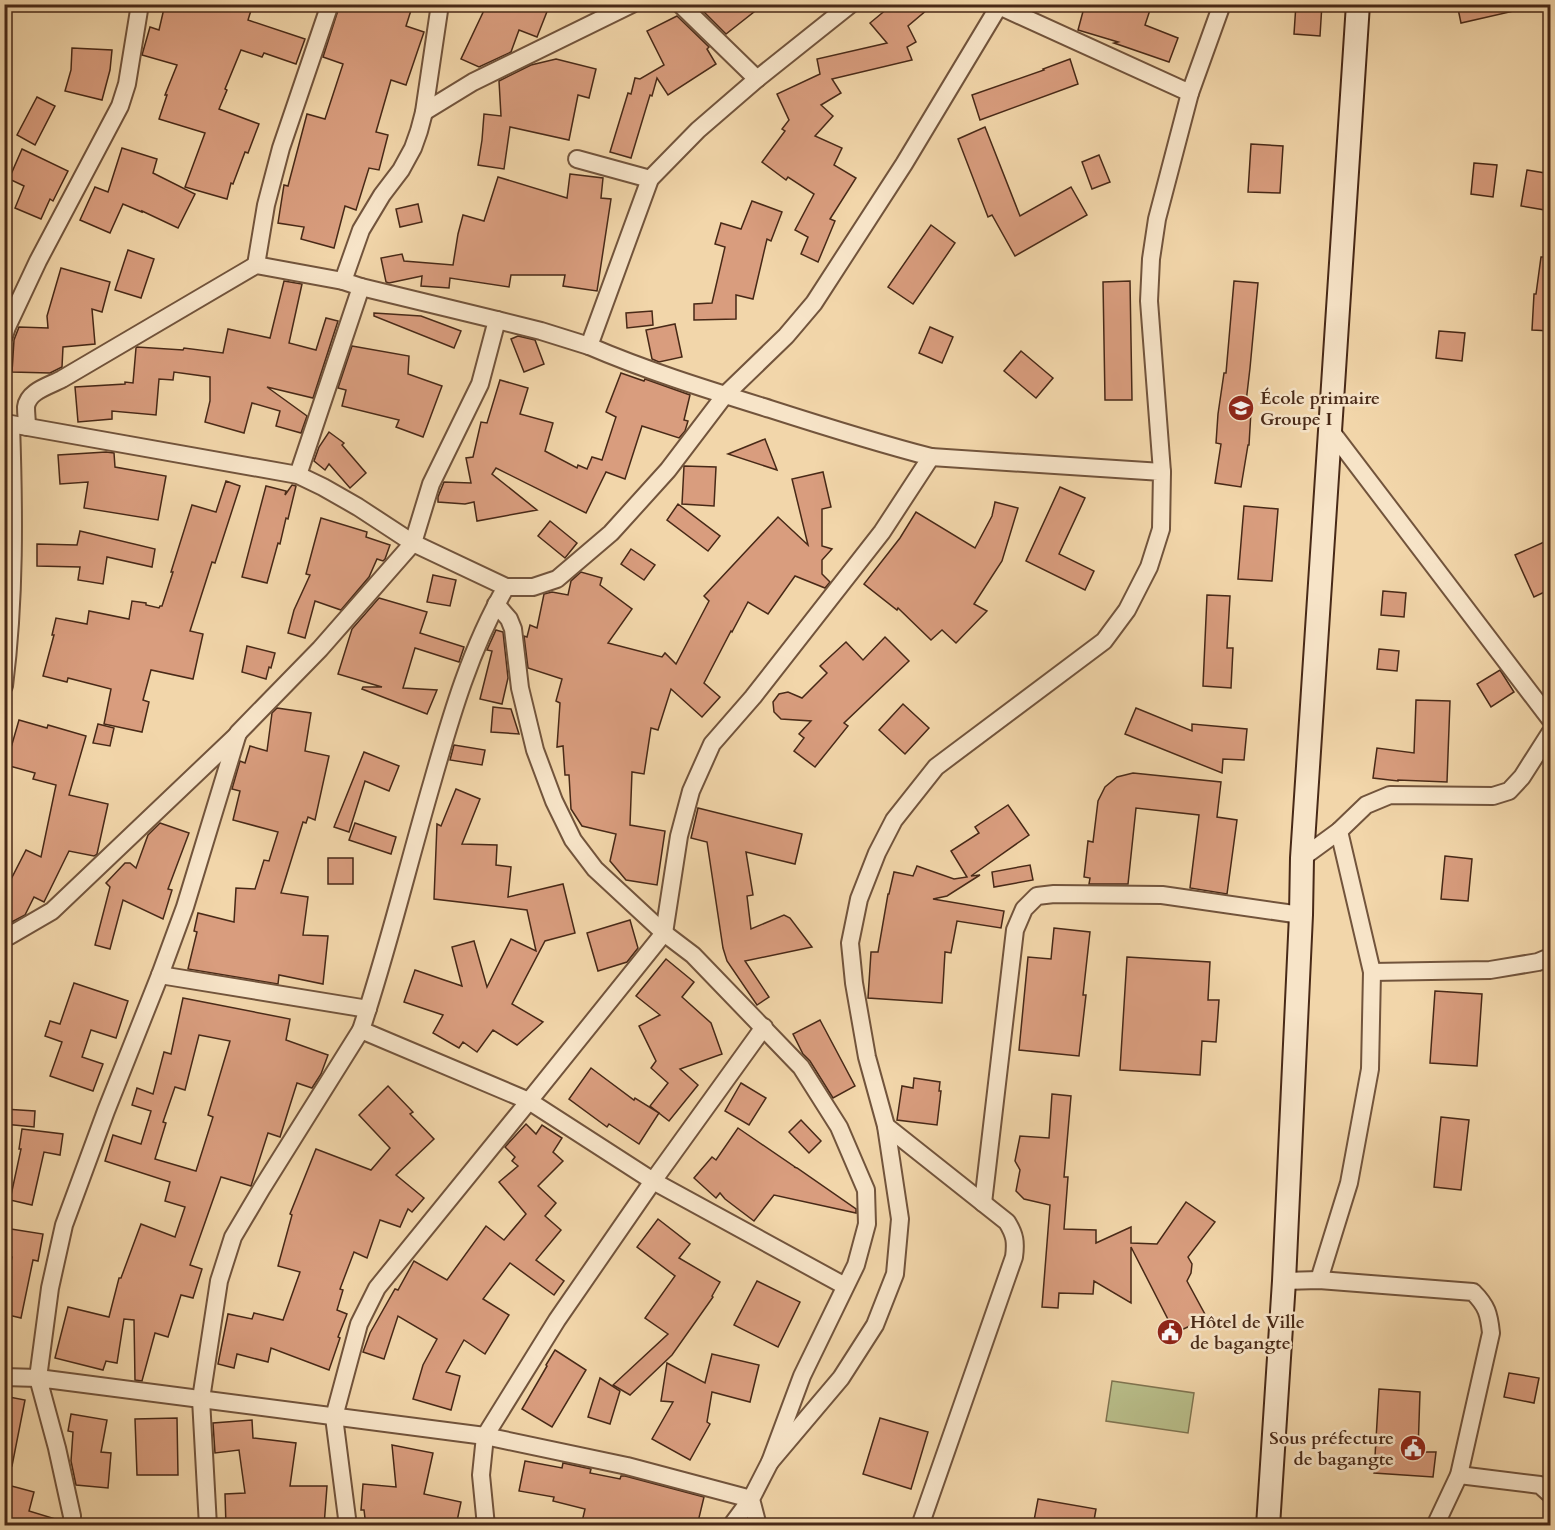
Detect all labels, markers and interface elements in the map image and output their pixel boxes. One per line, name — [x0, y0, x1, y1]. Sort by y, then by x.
place label: École primaire Groupe I — [1260, 386, 1380, 432]
school or university icon: École primaire Groupe I — [1226, 393, 1256, 423]
place label: Hôtel de Ville de bagangte — [1190, 1310, 1305, 1356]
public building icon: Hôtel de Ville de bagangte — [1155, 1317, 1185, 1347]
place label: Sous préfecture de bagangte — [1269, 1426, 1394, 1472]
public building icon: Sous préfecture de bagangte — [1398, 1433, 1428, 1463]

